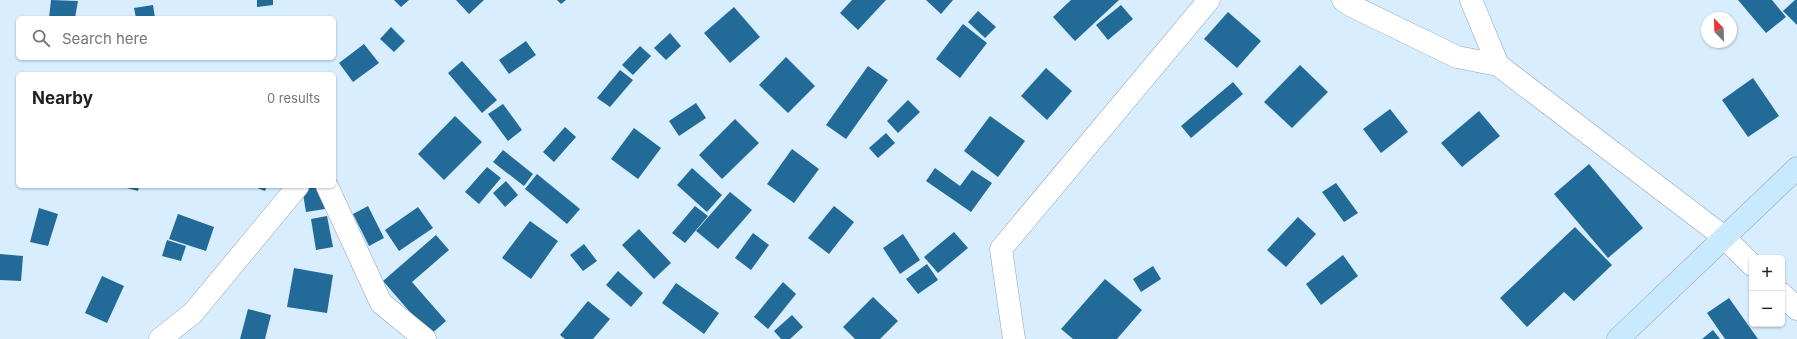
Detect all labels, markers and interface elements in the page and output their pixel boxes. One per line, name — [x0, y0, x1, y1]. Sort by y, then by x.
north arrow — [1701, 12, 1737, 48]
search box — [16, 16, 336, 60]
icon: search — [30, 27, 52, 49]
text: Search here — [62, 29, 148, 48]
text: Nearby — [32, 88, 93, 108]
text: 0 results — [267, 90, 320, 106]
map controls — [1749, 255, 1785, 327]
button: + — [1749, 255, 1785, 291]
button: − — [1749, 291, 1785, 327]

